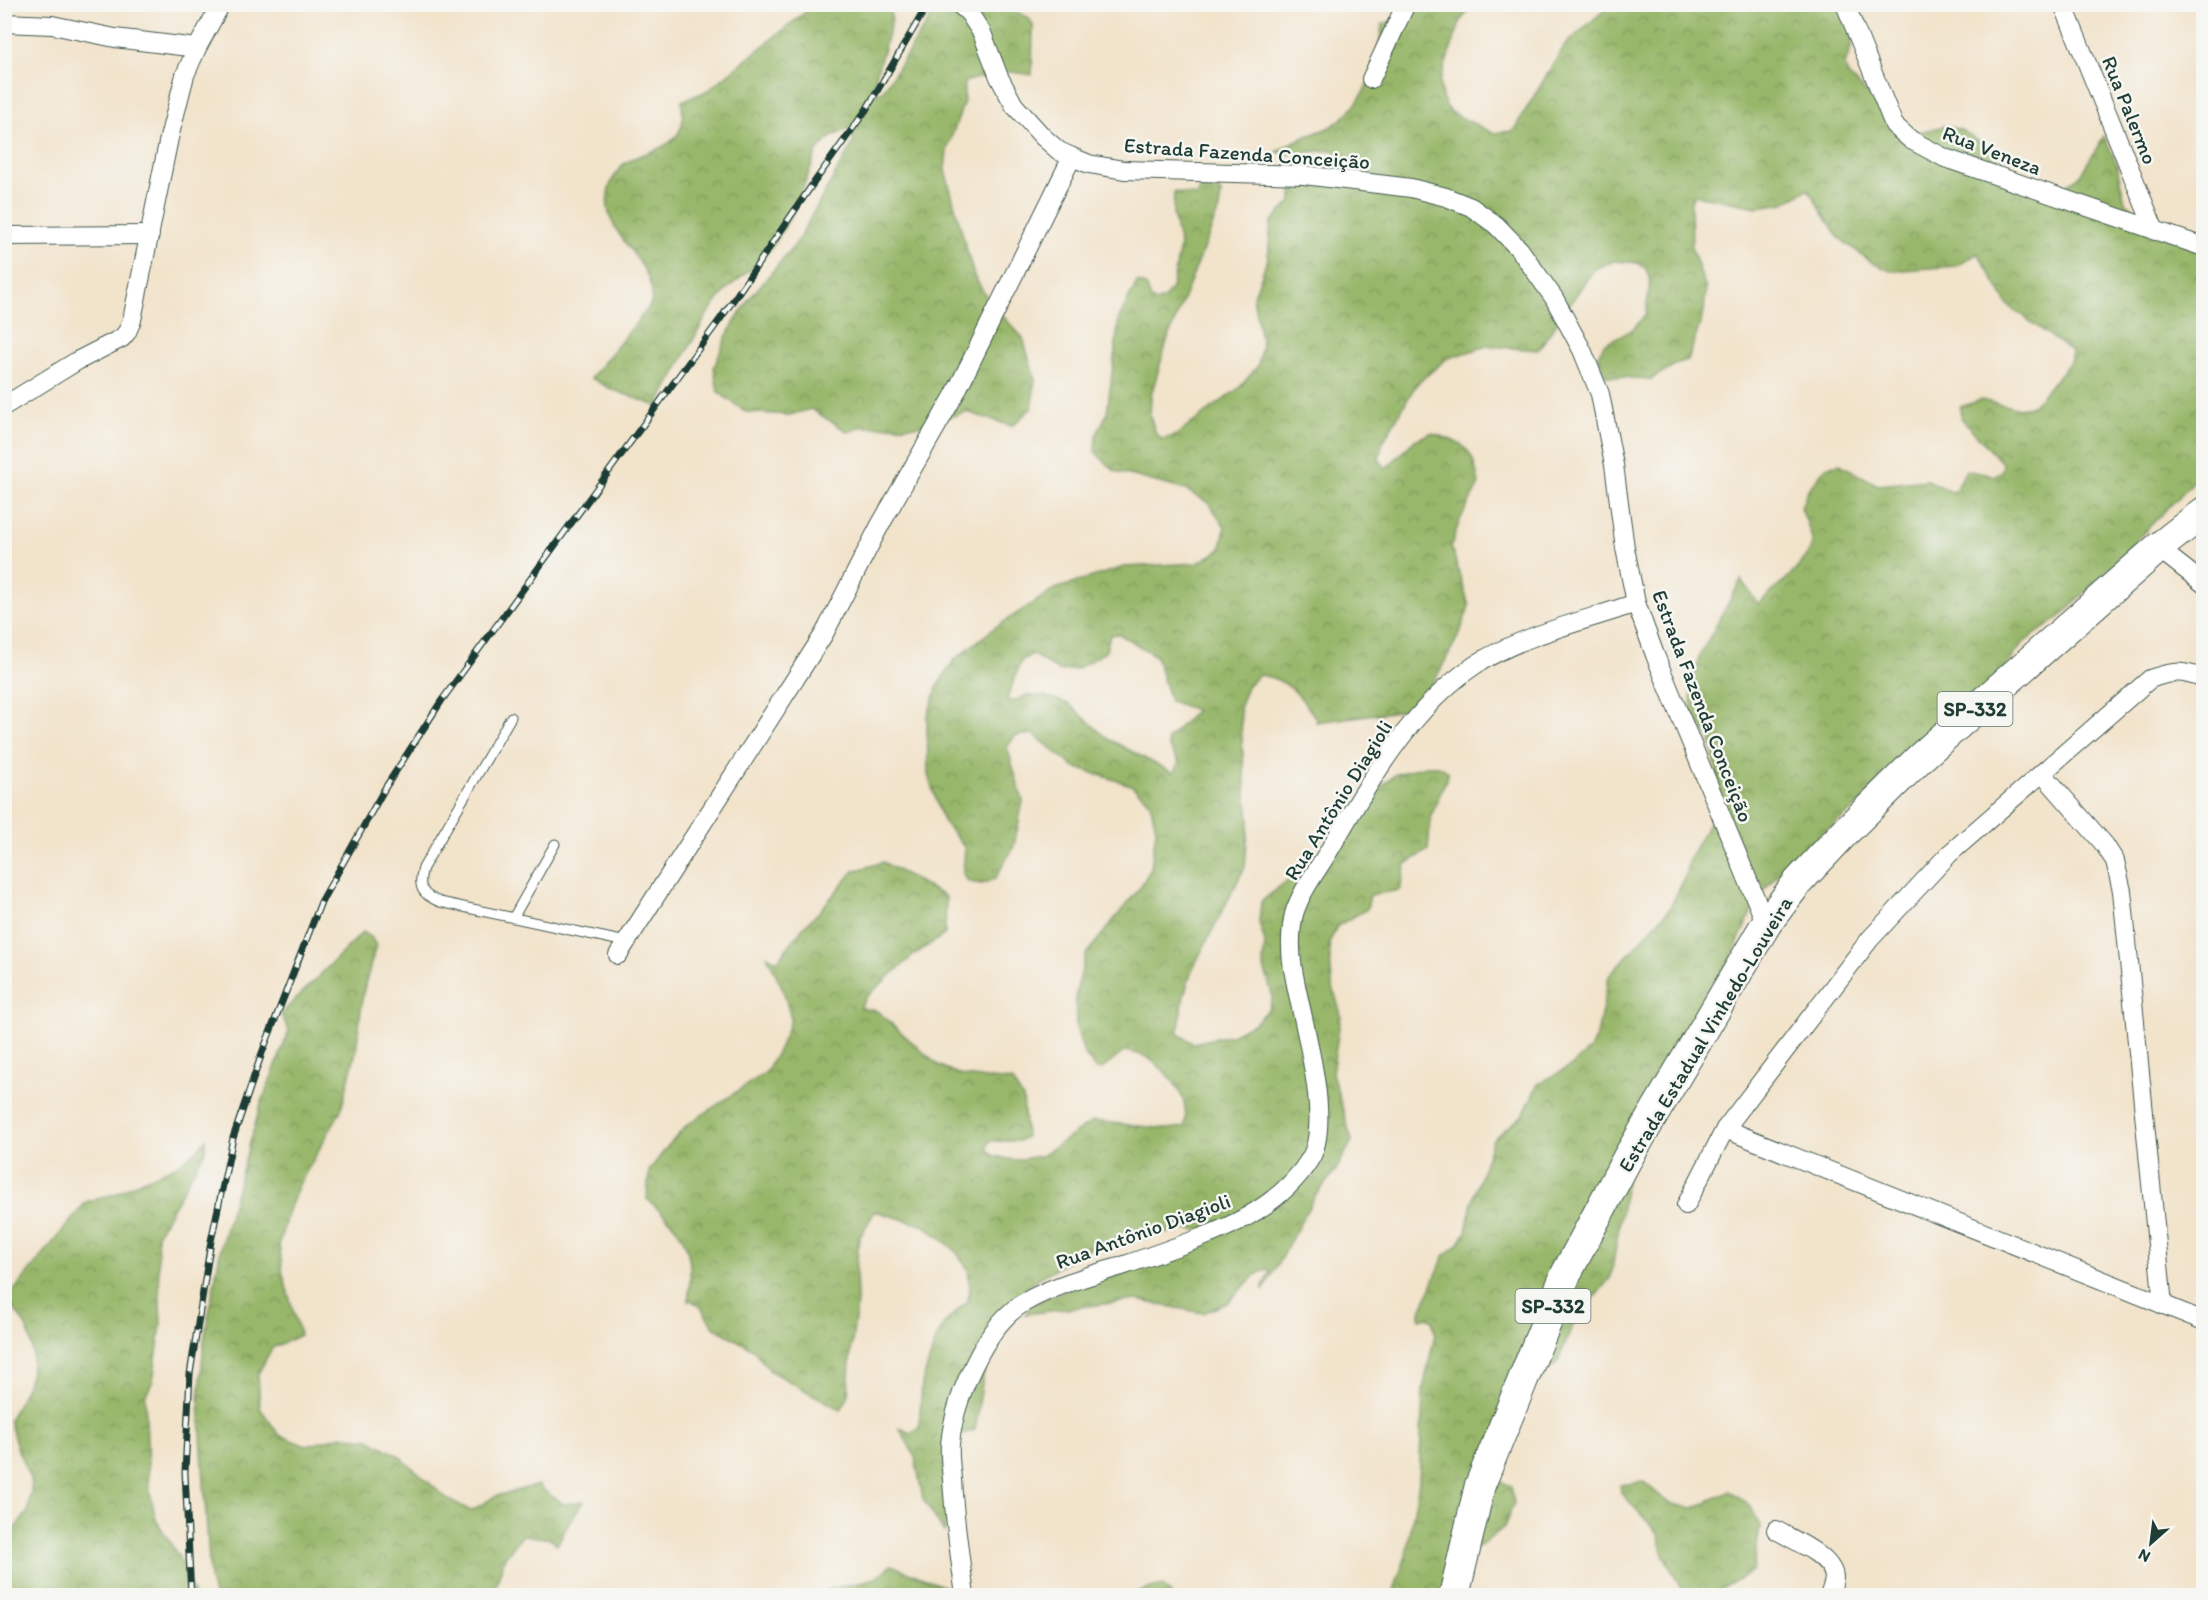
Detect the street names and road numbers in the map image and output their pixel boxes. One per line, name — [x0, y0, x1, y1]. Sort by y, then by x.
street label: Rua Palermo — [2097, 52, 2163, 168]
street label: Rua Veneza — [1939, 120, 2045, 180]
street label: Estrada Fazenda Conceição — [1123, 132, 1371, 174]
street label: Estrada Fazenda Conceição — [1647, 586, 1759, 826]
road number: SP-332 — [1938, 692, 2012, 726]
street label: Rua Antônio Diagioli — [1279, 715, 1397, 885]
street label: Estrada Estadual Vinhedo-Louveira — [1613, 892, 1797, 1176]
street label: Rua Antônio Diagioli — [1052, 1188, 1234, 1274]
road number: SP-332 — [1516, 1289, 1590, 1323]

